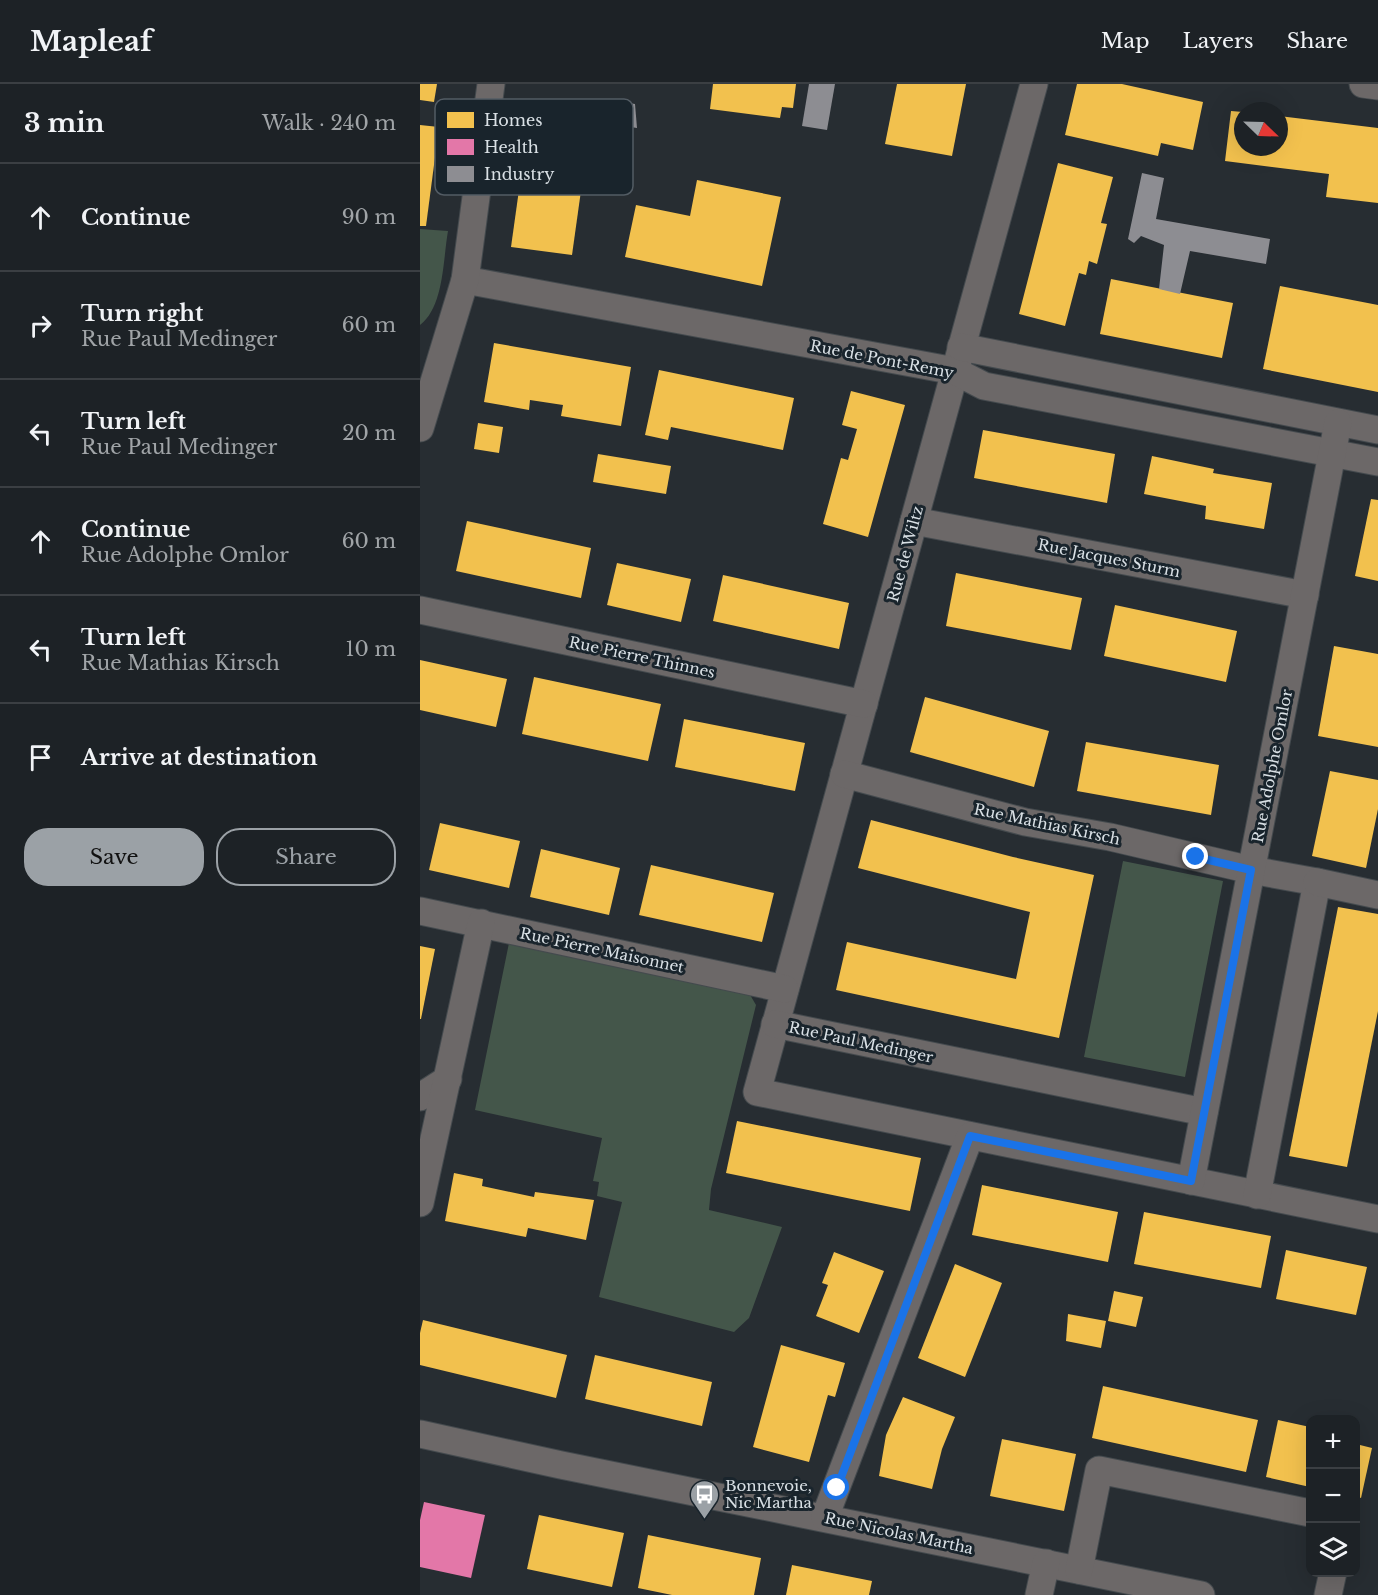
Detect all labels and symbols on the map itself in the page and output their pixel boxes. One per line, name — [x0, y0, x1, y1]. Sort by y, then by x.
legend — [435, 99, 633, 195]
north arrow — [1234, 102, 1288, 156]
text: Homes — [484, 110, 542, 130]
text: Health — [484, 137, 539, 157]
text: Industry — [484, 164, 555, 184]
street label: Rue de Pont-Remy — [809, 336, 956, 382]
street label: Rue de Wiltz — [883, 504, 927, 604]
street label: Rue Jacques Sturm — [1036, 535, 1182, 581]
street label: Rue Pierre Thinnes — [567, 632, 717, 682]
street label: Rue Adolphe Omlor — [1248, 687, 1296, 844]
street label: Rue Mathias Kirsch — [972, 799, 1122, 849]
route end — [1182, 843, 1208, 869]
street label: Rue Pierre Maisonnet — [518, 923, 686, 977]
street label: Rue Paul Medinger — [787, 1017, 936, 1067]
route start — [823, 1474, 849, 1500]
place label: Bonnevoie, Nic Martha — [725, 1476, 813, 1512]
bus stop icon: Bonnevoie, Nic Martha — [688, 1478, 720, 1520]
street label: Rue Nicolas Martha — [823, 1508, 976, 1558]

